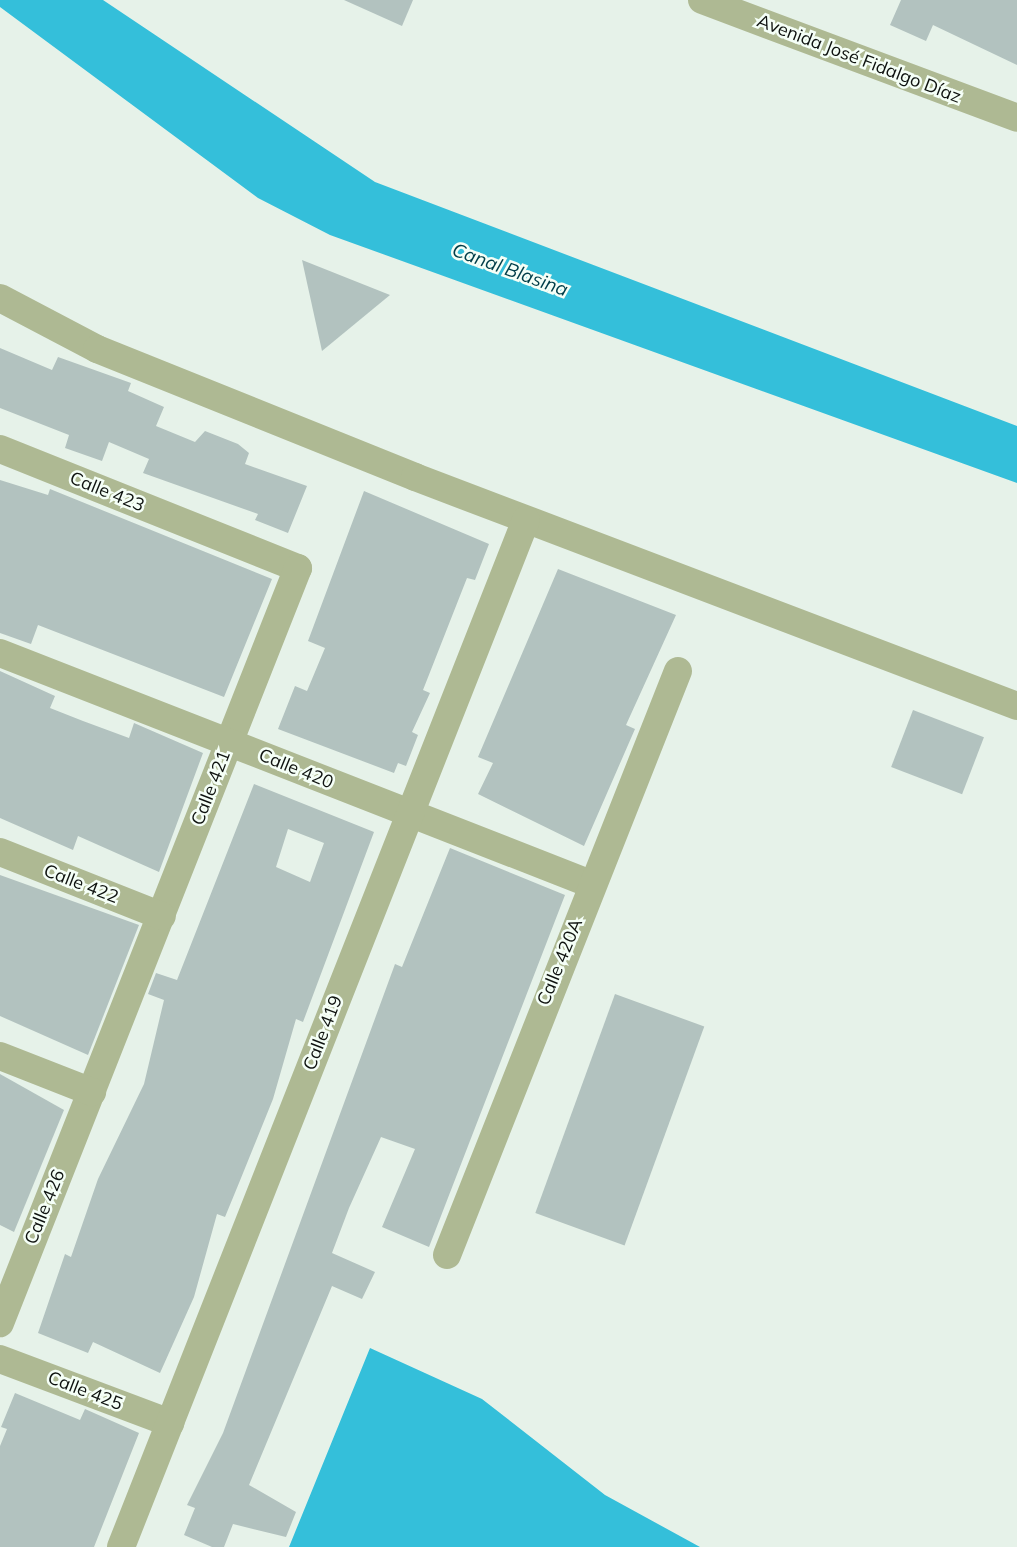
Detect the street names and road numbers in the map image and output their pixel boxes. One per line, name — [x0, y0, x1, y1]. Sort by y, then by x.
street label: Avenida José Fidalgo Díaz — [754, 10, 964, 108]
street label: Calle 423 — [67, 467, 147, 517]
street label: Calle 420 — [256, 744, 336, 794]
street label: Calle 421 — [187, 748, 235, 828]
street label: Calle 422 — [41, 860, 121, 908]
street label: Calle 420A — [533, 916, 587, 1008]
street label: Calle 419 — [299, 993, 347, 1073]
street label: Calle 426 — [20, 1167, 70, 1247]
street label: Calle 425 — [45, 1367, 125, 1415]

